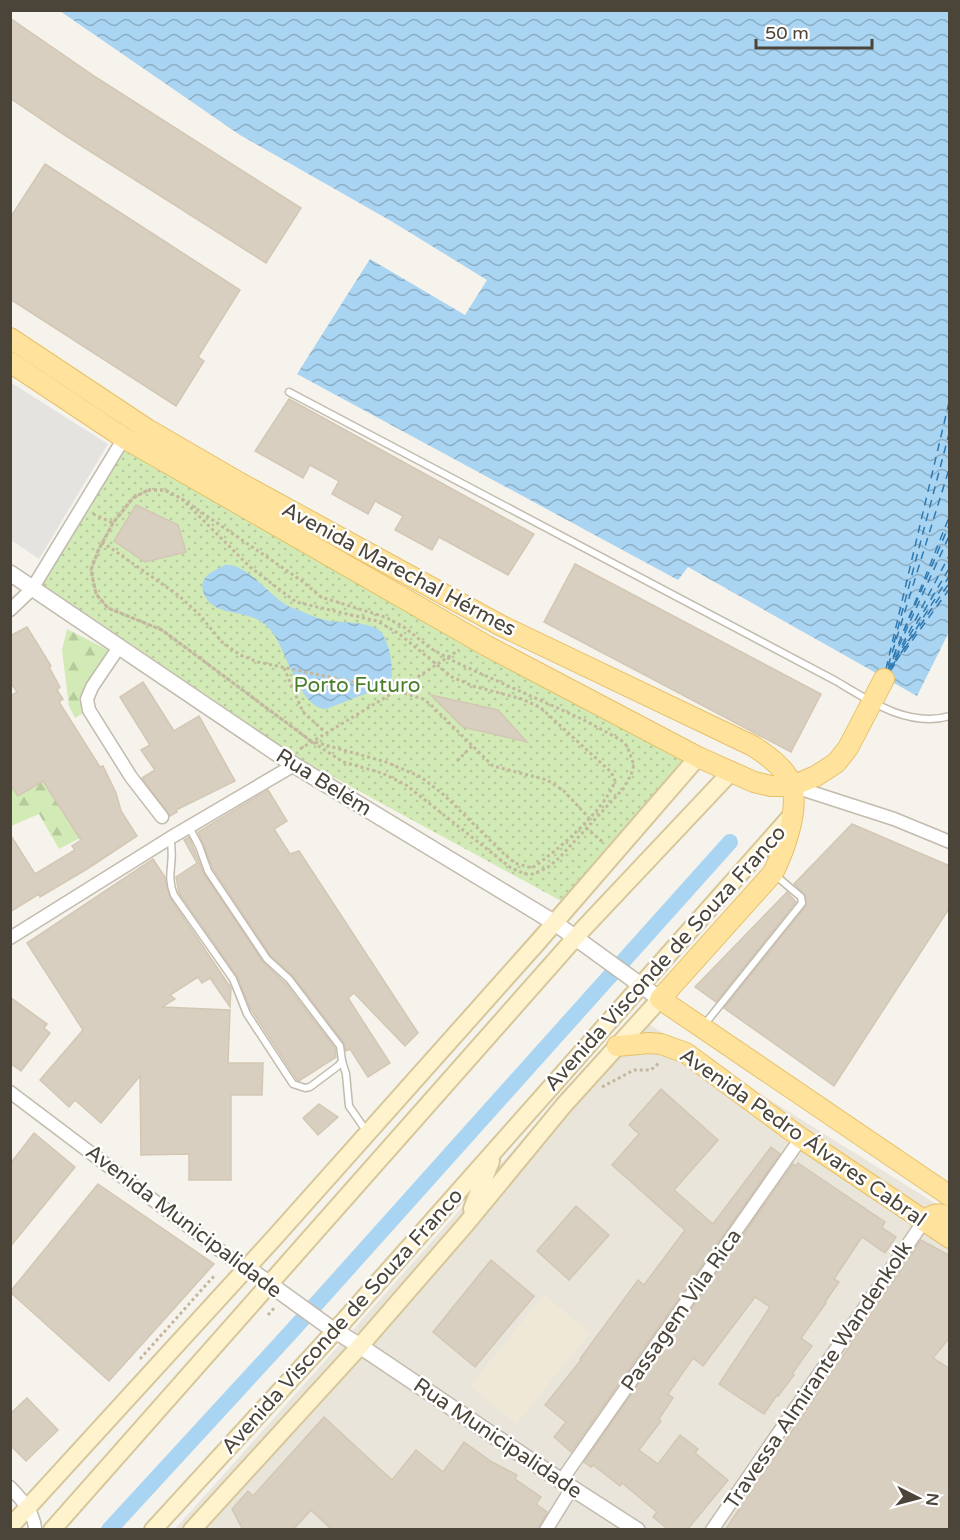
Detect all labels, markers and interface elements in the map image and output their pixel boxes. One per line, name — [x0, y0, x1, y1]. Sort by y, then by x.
scale bar — [756, 12, 872, 50]
text: 50 m — [765, 22, 809, 44]
street label: Avenida Marechal Hérmes — [278, 497, 520, 642]
park label: Porto Futuro — [294, 673, 420, 698]
street label: Rua Belém — [271, 743, 376, 822]
street label: Avenida Visconde de Souza Franco — [539, 820, 791, 1096]
street label: Avenida Pedro Álvares Cabral — [675, 1043, 931, 1232]
street label: Avenida Municipalidade — [81, 1139, 287, 1303]
street label: Avenida Visconde de Souza Franco — [216, 1183, 468, 1459]
street label: Passagem Vila Rica — [616, 1224, 747, 1396]
street label: Travessa Almirante Wandenkolk — [719, 1236, 918, 1514]
street label: Rua Municipalidade — [409, 1373, 587, 1504]
north arrow — [888, 1468, 948, 1528]
text: N — [921, 1492, 943, 1507]

